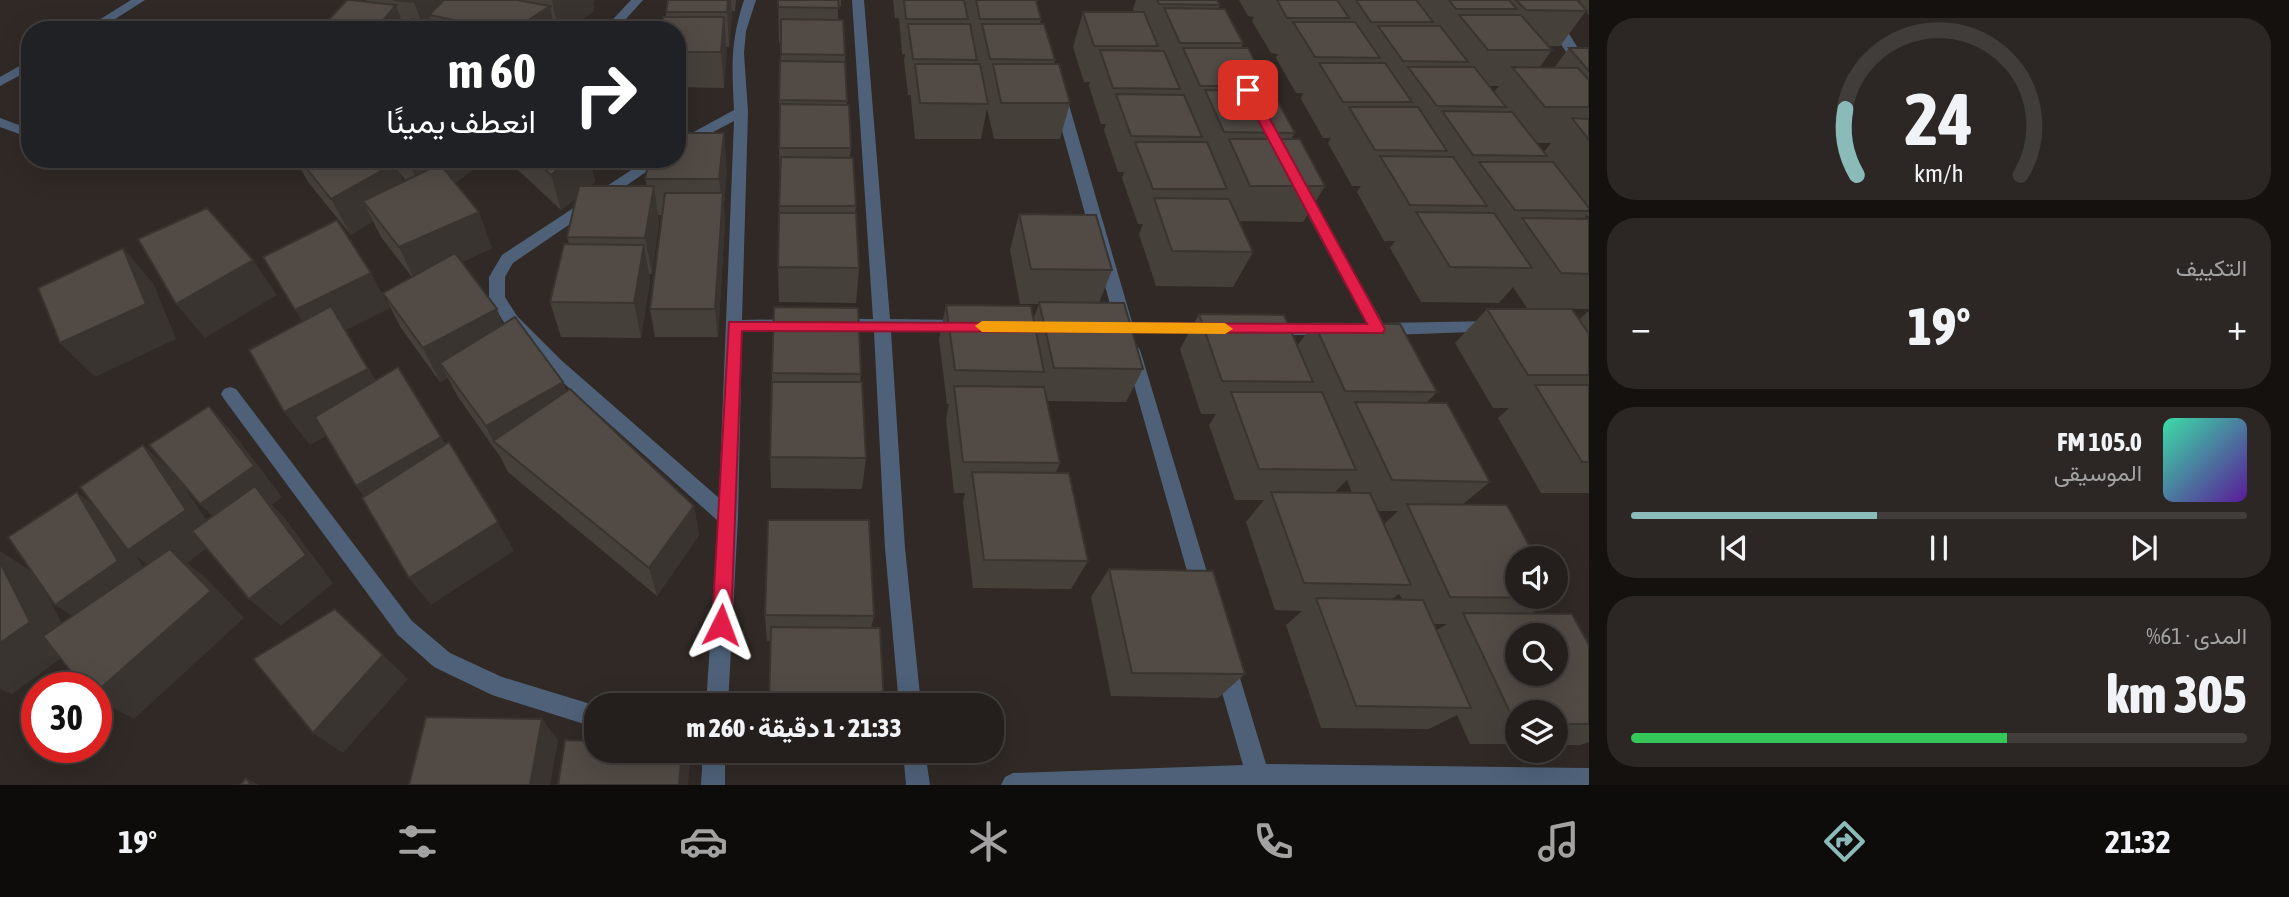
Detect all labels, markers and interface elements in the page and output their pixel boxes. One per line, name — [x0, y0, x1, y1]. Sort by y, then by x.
text: 60 m — [448, 42, 536, 98]
icon: right — [560, 49, 651, 140]
pin — [1218, 60, 1278, 120]
icon: arrive — [1229, 71, 1267, 109]
text: 24 — [1905, 77, 1973, 160]
text: انعطف يمينًا — [386, 103, 536, 140]
text: km/h — [1914, 159, 1964, 187]
text: التكييف — [2176, 255, 2247, 281]
text: 19° — [1907, 296, 1971, 356]
text: − — [1631, 305, 1651, 348]
text: + — [2227, 305, 2247, 348]
text: 105.0 FM — [2057, 427, 2142, 457]
text: الموسيقى — [2054, 460, 2142, 486]
icon: previous — [1715, 529, 1753, 567]
icon: pause — [1920, 529, 1958, 567]
icon: next — [2125, 529, 2163, 567]
map controls — [1505, 546, 1568, 763]
button: sound — [1505, 546, 1568, 609]
position arrow — [684, 588, 758, 662]
button: search — [1505, 623, 1568, 686]
text: المدى · 61% — [2146, 623, 2247, 649]
text: 305 km — [2106, 664, 2247, 724]
speed limit sign: 30 — [21, 672, 112, 763]
button: layers — [1505, 700, 1568, 763]
text: 21:33 · 1 دقيقة · 260 m — [686, 713, 902, 743]
icon: filters — [393, 817, 442, 866]
icon: car — [679, 817, 728, 866]
icon: climate — [964, 817, 1013, 866]
icon: phone — [1249, 817, 1298, 866]
icon: music — [1534, 817, 1583, 866]
icon: directions — [1820, 817, 1869, 866]
text: 19° — [118, 823, 157, 860]
text: 21:32 — [2105, 823, 2171, 860]

